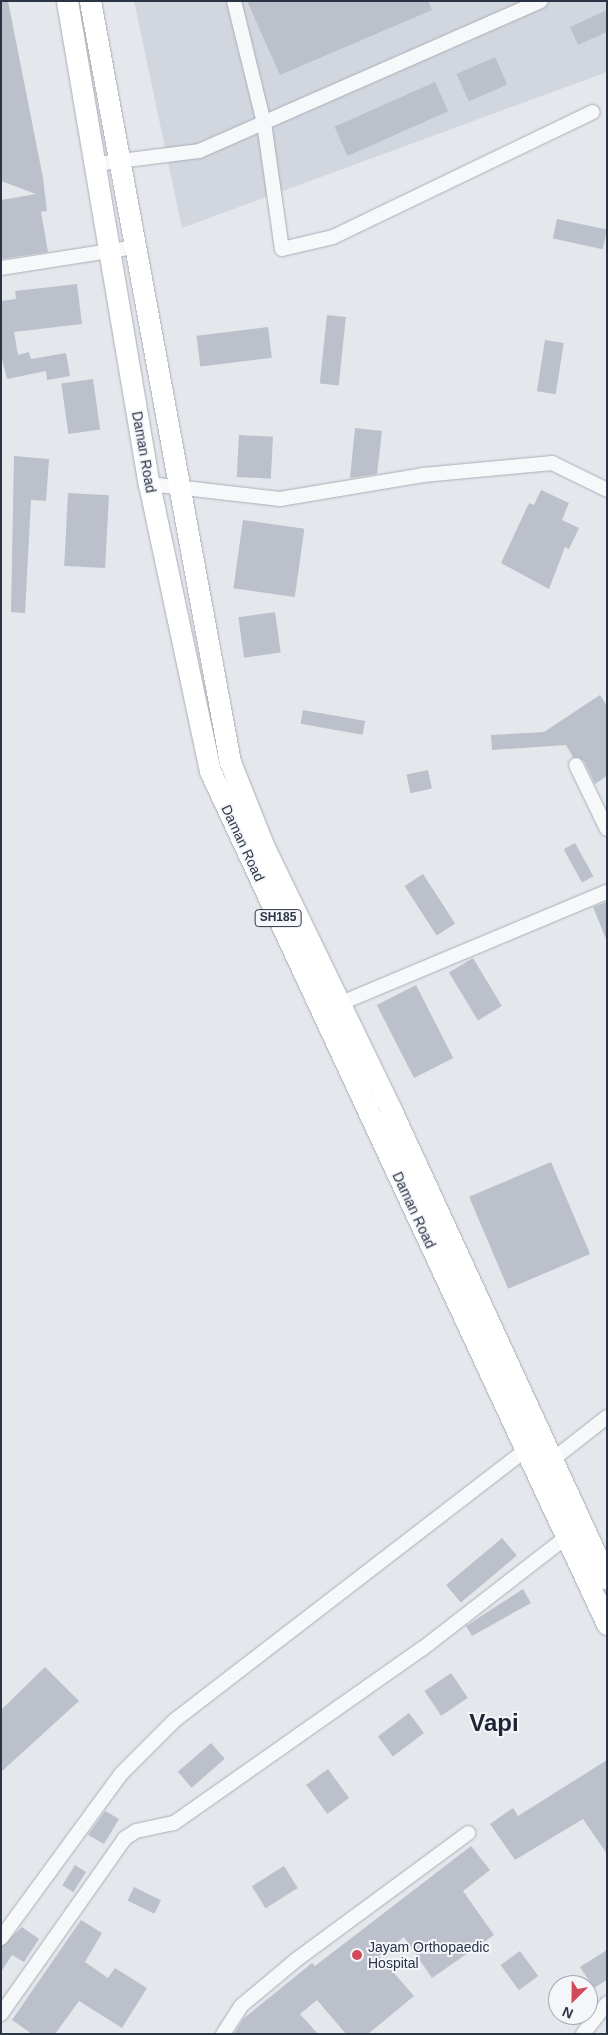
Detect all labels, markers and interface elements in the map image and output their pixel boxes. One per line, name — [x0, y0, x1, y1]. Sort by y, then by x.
street label: Daman Road — [129, 410, 159, 494]
street label: Daman Road — [218, 802, 268, 884]
road number: SH185 — [254, 908, 302, 928]
street label: Daman Road — [389, 1169, 439, 1251]
district label: Vapi — [469, 1709, 519, 1737]
place label: Jayam Orthopaedic Hospital — [368, 1939, 489, 1971]
marker: Jayam Orthopaedic Hospital — [350, 1948, 364, 1962]
north arrow — [548, 1975, 598, 2025]
text: N — [560, 2004, 575, 2022]

